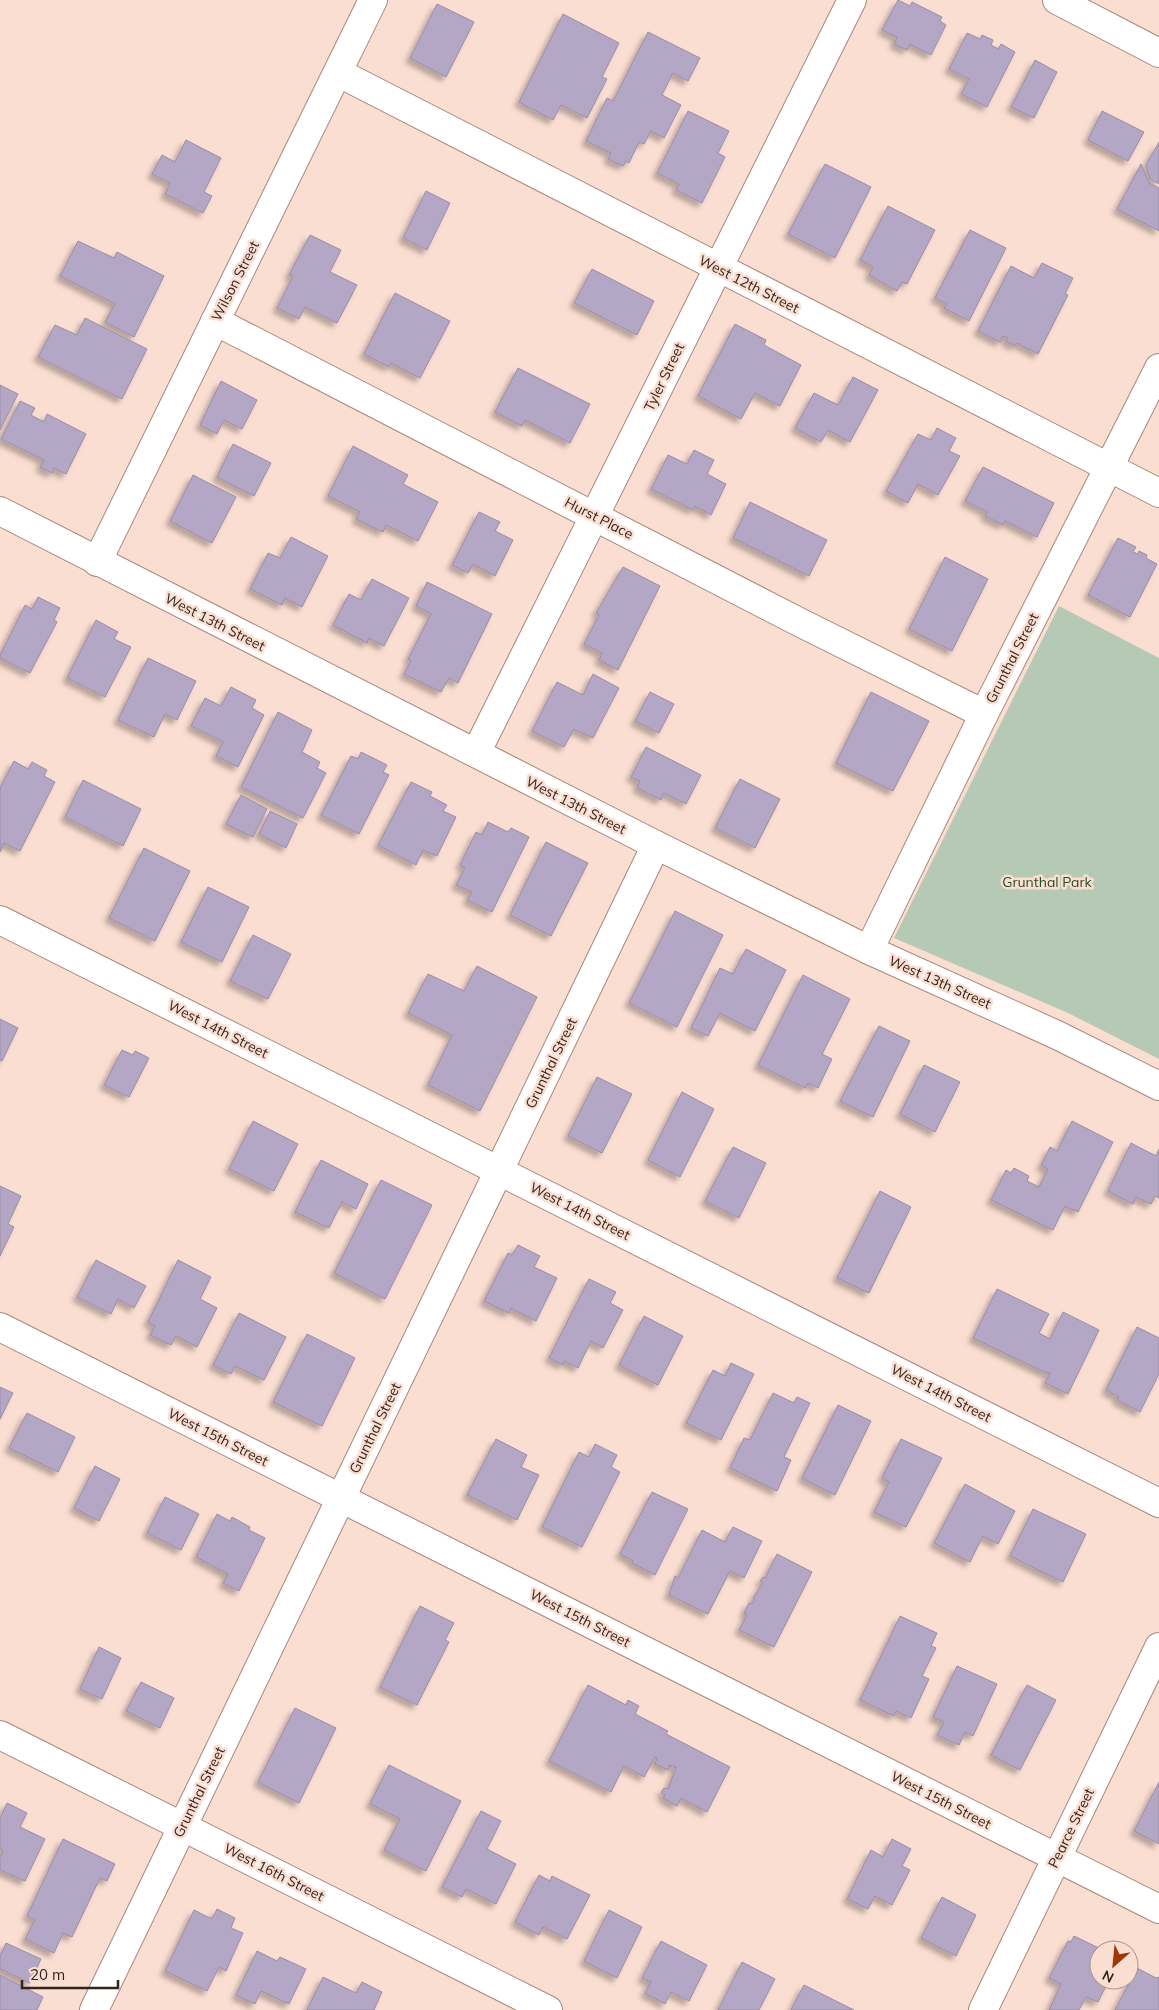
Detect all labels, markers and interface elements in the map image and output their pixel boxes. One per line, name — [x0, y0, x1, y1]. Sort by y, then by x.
street label: Wilson Street — [207, 238, 263, 324]
street label: West 12th Street — [696, 251, 802, 317]
street label: Tyler Street — [640, 340, 688, 414]
street label: Hurst Place — [562, 493, 636, 543]
street label: West 13th Street — [162, 589, 268, 655]
street label: Grunthal Street — [982, 610, 1042, 706]
street label: West 13th Street — [523, 772, 629, 838]
park label: Grunthal Park — [1002, 873, 1093, 891]
street label: West 13th Street — [886, 951, 994, 1013]
street label: West 14th Street — [165, 996, 271, 1062]
street label: Grunthal Street — [521, 1015, 581, 1111]
street label: West 14th Street — [527, 1178, 633, 1244]
street label: West 14th Street — [888, 1360, 994, 1426]
street label: Grunthal Street — [345, 1380, 405, 1476]
street label: West 15th Street — [165, 1404, 271, 1470]
street label: West 15th Street — [527, 1585, 633, 1651]
street label: Grunthal Street — [169, 1744, 229, 1840]
street label: West 15th Street — [888, 1767, 994, 1833]
street label: Pearce Street — [1044, 1785, 1098, 1871]
street label: West 16th Street — [221, 1839, 327, 1905]
north arrow — [1089, 1940, 1139, 1990]
scale bar — [22, 1958, 119, 1990]
text: 20 m — [30, 1965, 65, 1984]
text: N — [1099, 1966, 1117, 1987]

